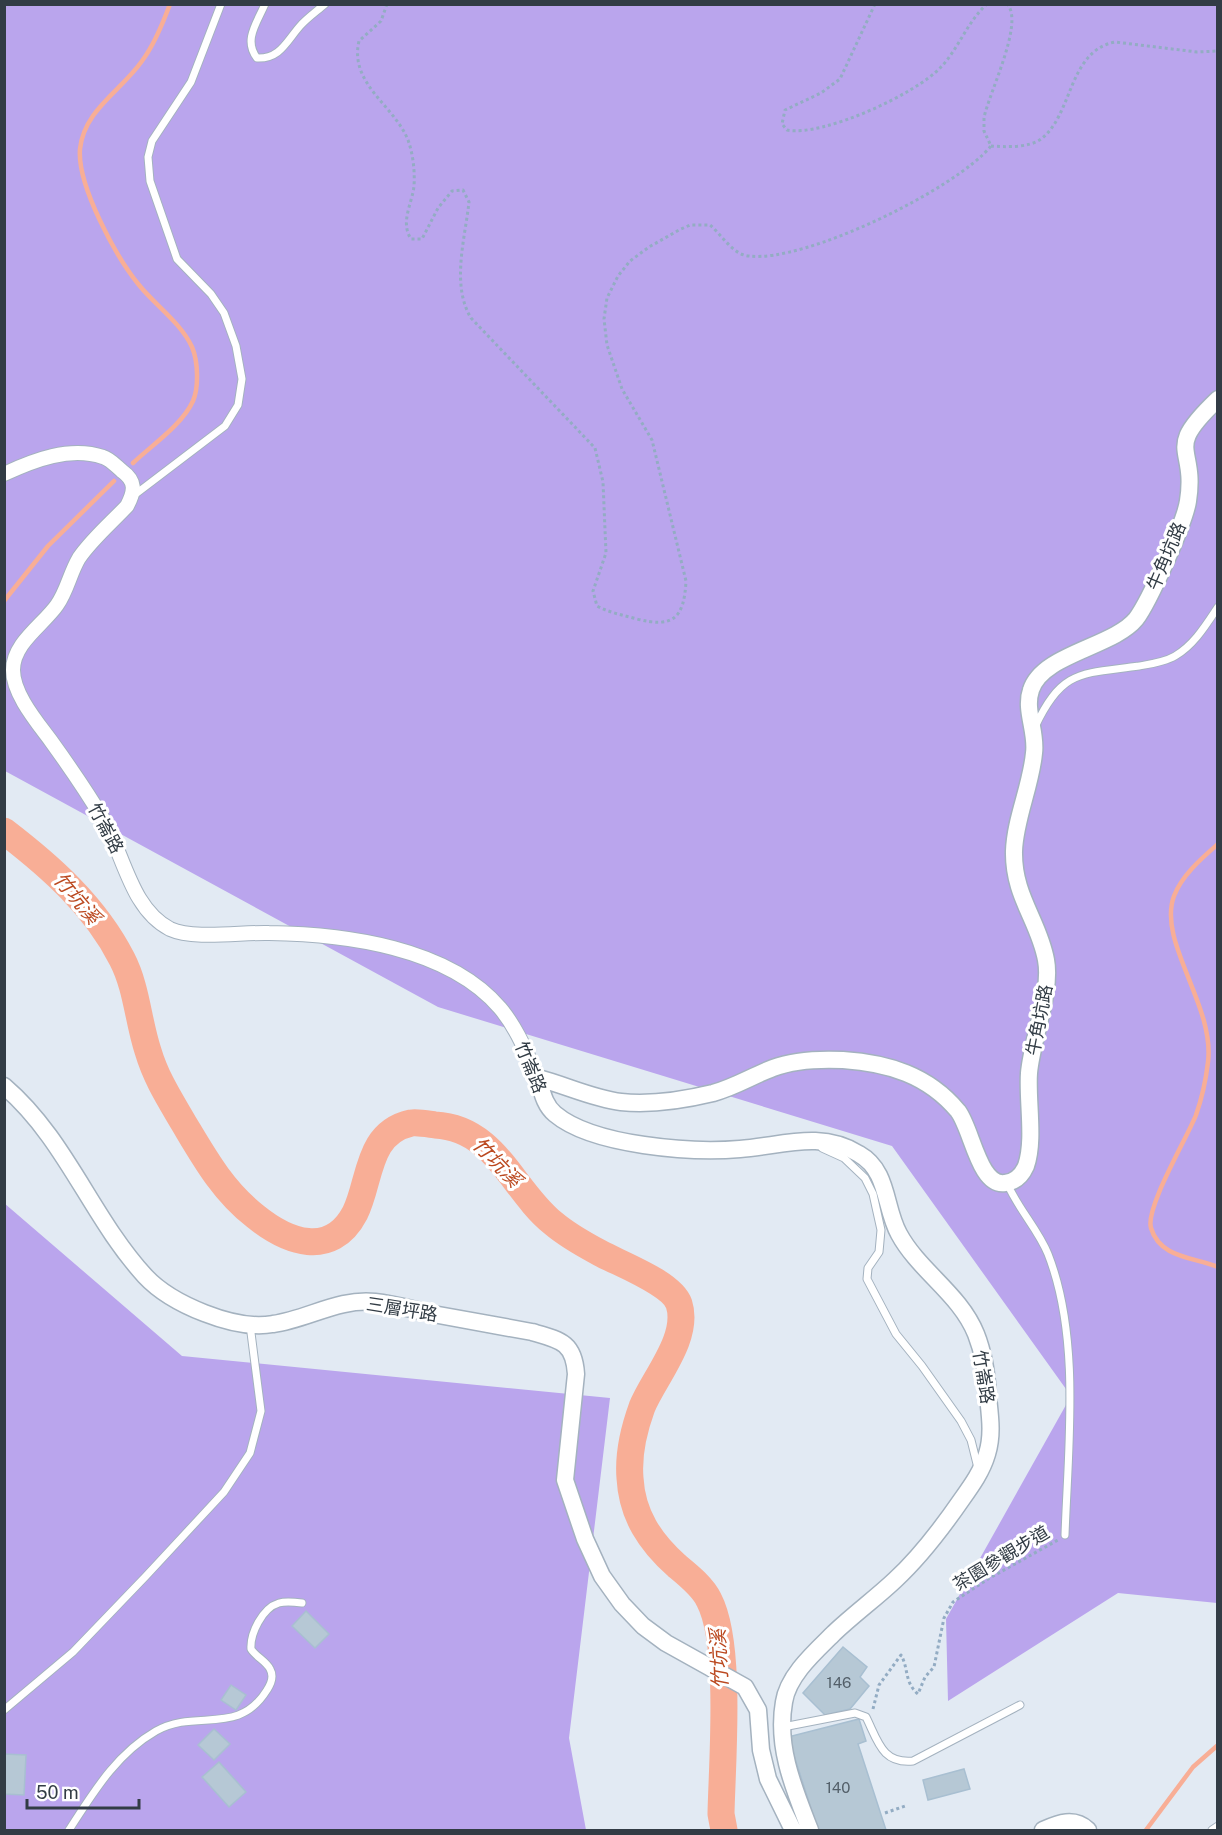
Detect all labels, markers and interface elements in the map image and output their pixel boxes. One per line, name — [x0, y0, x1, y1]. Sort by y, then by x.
street label: 牛角坑路 — [1142, 519, 1190, 593]
street label: 竹崙路 — [84, 799, 128, 857]
water label: 竹坑溪 — [49, 867, 107, 931]
street label: 牛角坑路 — [1022, 983, 1056, 1057]
street label: 竹崙路 — [511, 1038, 551, 1096]
water label: 竹坑溪 — [468, 1132, 529, 1194]
street label: 三層坪路 — [365, 1293, 439, 1325]
street label: 竹崙路 — [969, 1349, 999, 1405]
street label: 茶園參觀步道 — [949, 1521, 1053, 1595]
water label: 竹坑溪 — [705, 1625, 733, 1690]
house number: 146 — [827, 1674, 851, 1691]
scale bar — [27, 1772, 140, 1810]
house number: 140 — [826, 1779, 850, 1796]
text: 50 m — [36, 1782, 79, 1803]

